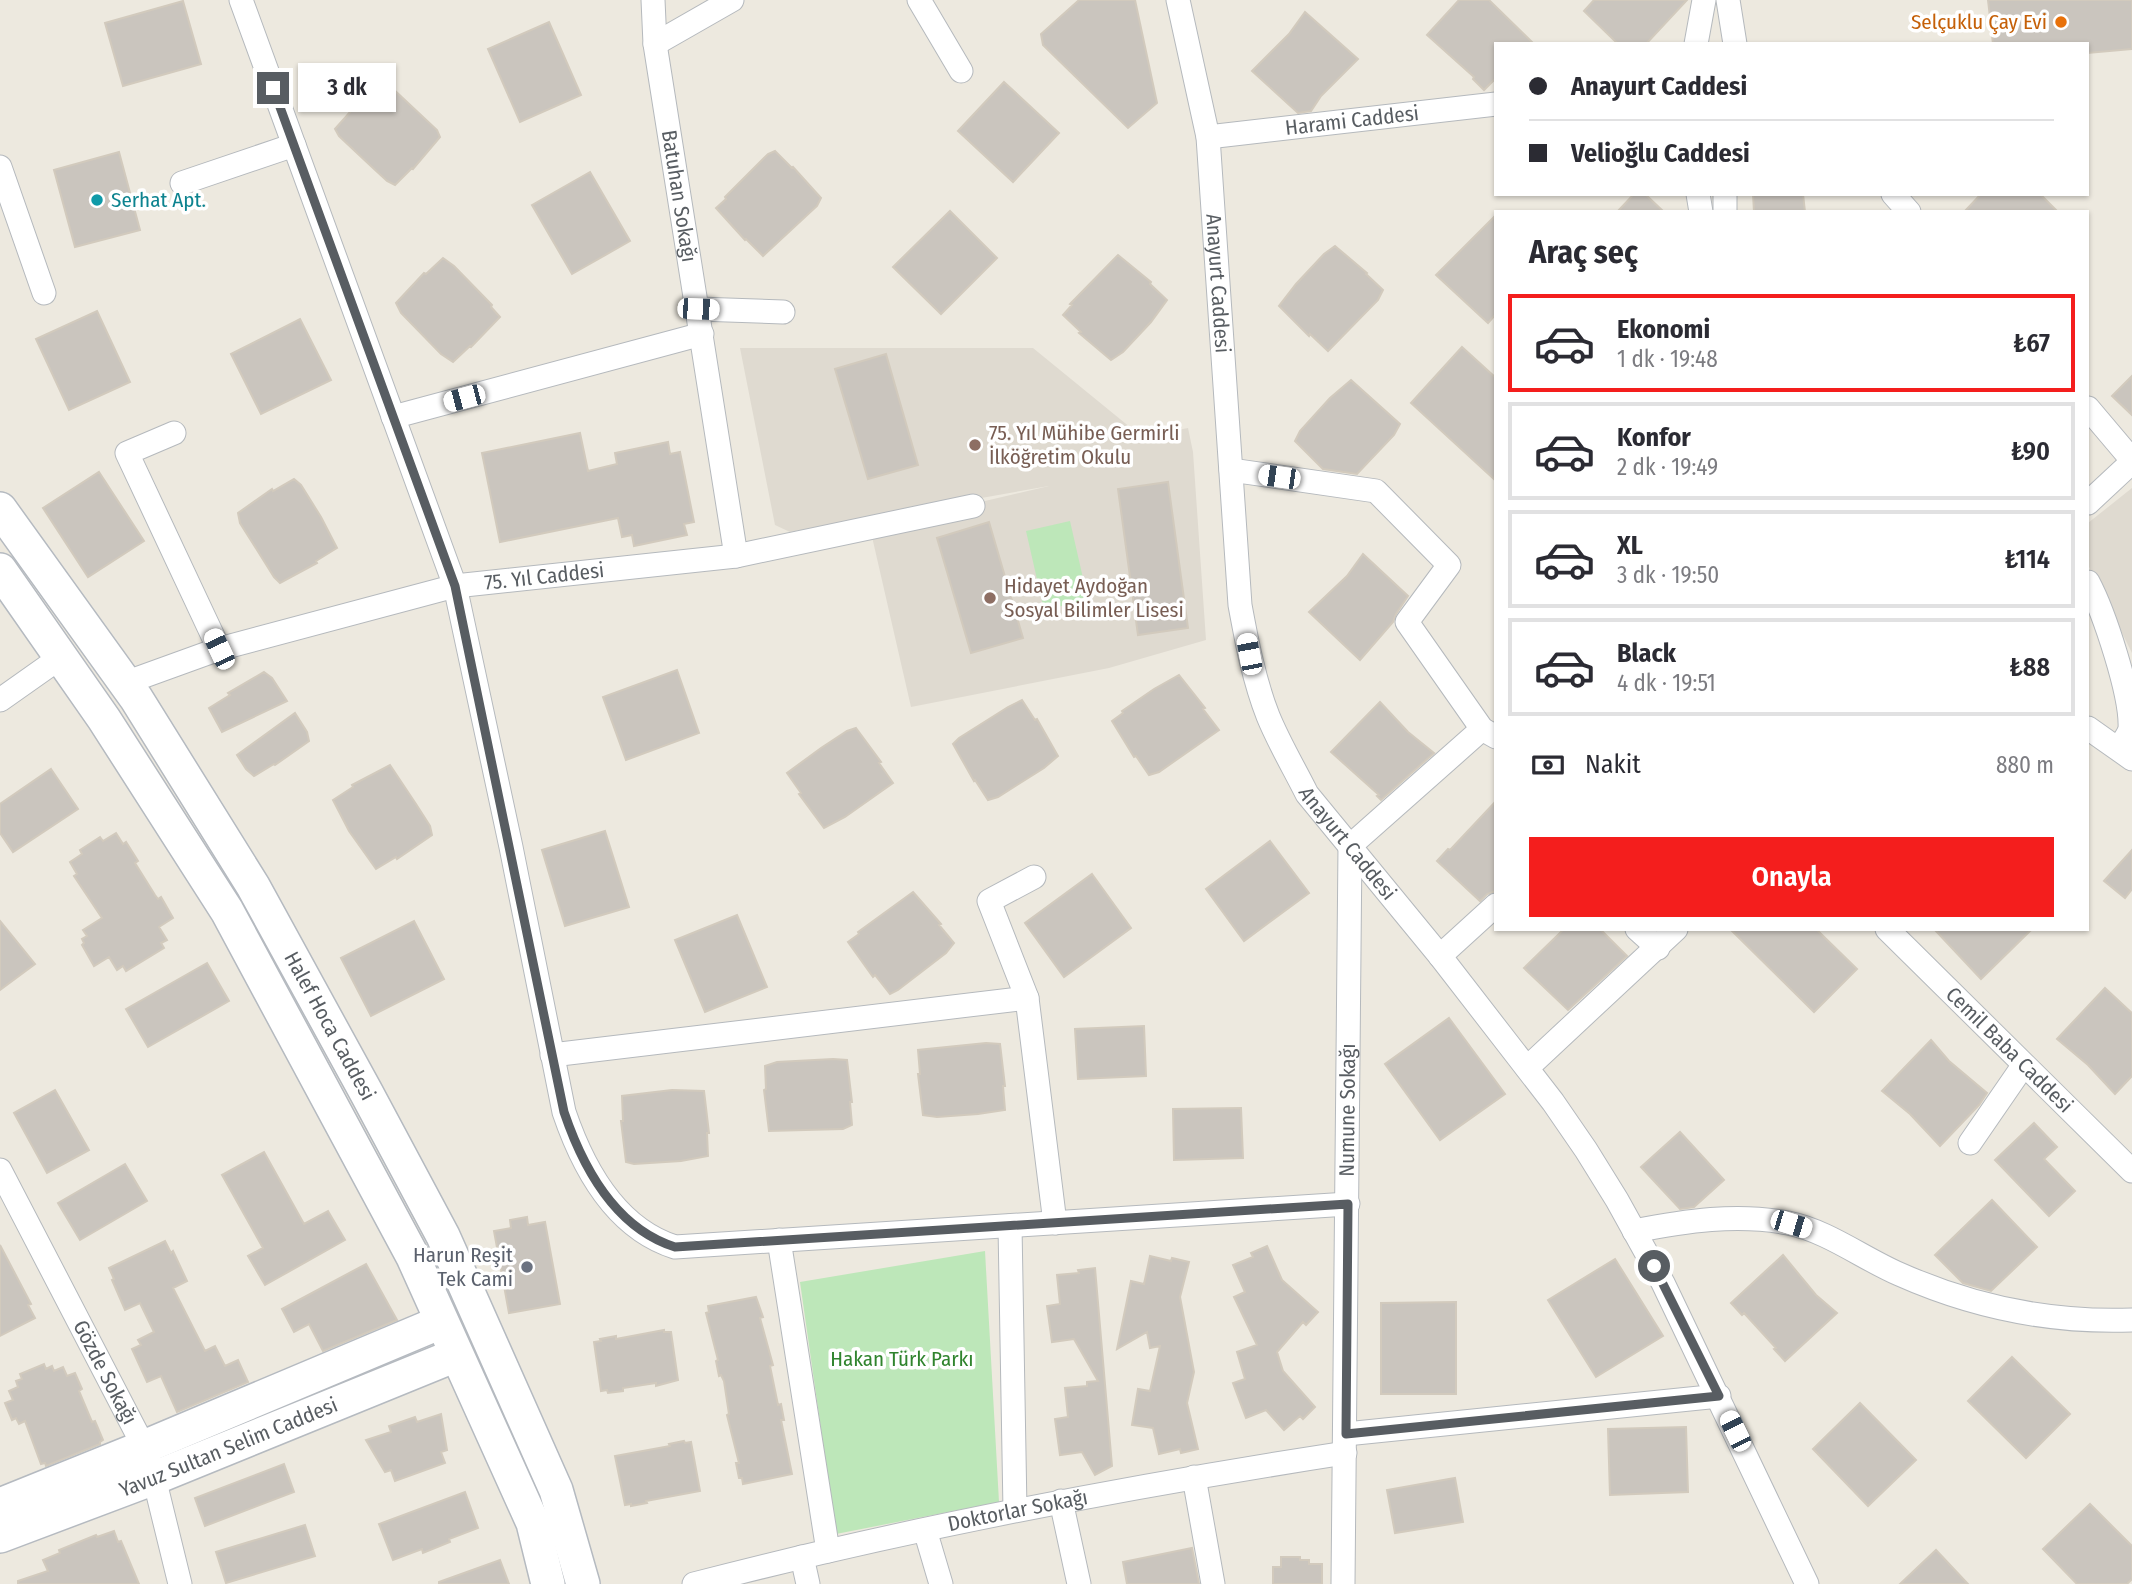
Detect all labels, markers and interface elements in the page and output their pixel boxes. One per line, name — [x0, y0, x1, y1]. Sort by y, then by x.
place label: Selçuklu Çay Evi — [1911, 9, 2047, 35]
marker: Selçuklu Çay Evi — [2053, 14, 2069, 30]
callout: 3 dk — [298, 64, 396, 112]
text: Anayurt Caddesi — [1571, 71, 1747, 102]
route end — [257, 72, 289, 104]
text: 3 dk — [327, 73, 367, 101]
street label: Harami Caddesi — [1284, 100, 1420, 141]
street label: Batuhan Sokağı — [656, 128, 702, 264]
text: Velioğlu Caddesi — [1571, 138, 1750, 169]
place label: Serhat Apt. — [111, 187, 206, 213]
marker: Serhat Apt. — [89, 192, 105, 208]
street label: Anayurt Caddesi — [1200, 213, 1236, 354]
text: Araç seç — [1529, 233, 1638, 271]
car — [677, 298, 720, 320]
icon: car — [1533, 312, 1596, 375]
text: Ekonomi — [1617, 314, 1710, 345]
text: ₺67 — [2013, 328, 2050, 359]
text: 1 dk · 19:48 — [1617, 345, 1718, 373]
car — [441, 382, 488, 414]
place label: 75. Yıl Mühibe Germirli İlköğretim Okulu — [989, 420, 1180, 470]
icon: car — [1533, 420, 1596, 483]
text: Konfor — [1617, 422, 1691, 453]
text: ₺90 — [2011, 436, 2050, 467]
marker: 75. Yıl Mühibe Germirli İlköğretim Okulu — [967, 437, 983, 453]
text: 2 dk · 19:49 — [1617, 453, 1718, 481]
car — [1257, 464, 1302, 490]
icon: car — [1533, 528, 1596, 591]
text: XL — [1617, 530, 1643, 561]
text: ₺114 — [2004, 544, 2050, 575]
street label: 75. Yıl Caddesi — [483, 557, 606, 596]
text: 3 dk · 19:50 — [1617, 561, 1719, 589]
place label: Hidayet Aydoğan Sosyal Bilimler Lisesi — [1004, 573, 1184, 623]
marker: Hidayet Aydoğan Sosyal Bilimler Lisesi — [982, 590, 998, 606]
car — [201, 626, 238, 672]
car — [1235, 631, 1264, 677]
icon: car — [1533, 636, 1596, 699]
text: Black — [1617, 638, 1676, 669]
text: ₺88 — [2009, 652, 2050, 683]
text: 4 dk · 19:51 — [1617, 669, 1716, 697]
icon: cash — [1529, 746, 1567, 784]
text: Nakit — [1585, 749, 1641, 780]
text: 880 m — [1996, 751, 2054, 779]
street label: Anayurt Caddesi — [1293, 783, 1402, 905]
button: Onayla — [1529, 837, 2054, 917]
street label: Halef Hoca Caddesi — [279, 947, 381, 1105]
street label: Cemil Baba Caddesi — [1940, 981, 2078, 1118]
street label: Numune Sokağı — [1334, 1043, 1361, 1177]
car — [1768, 1208, 1815, 1240]
place label: Harun Reşit Tek Cami — [413, 1242, 513, 1292]
route start — [1638, 1250, 1670, 1282]
marker: Harun Reşit Tek Cami — [519, 1259, 535, 1275]
street label: Gözde Sokağı — [67, 1316, 143, 1429]
park label: Hakan Türk Parkı — [830, 1346, 974, 1372]
street label: Yavuz Sultan Selim Caddesi — [116, 1392, 341, 1503]
car — [1717, 1408, 1754, 1454]
street label: Doktorlar Sokağı — [945, 1484, 1090, 1537]

